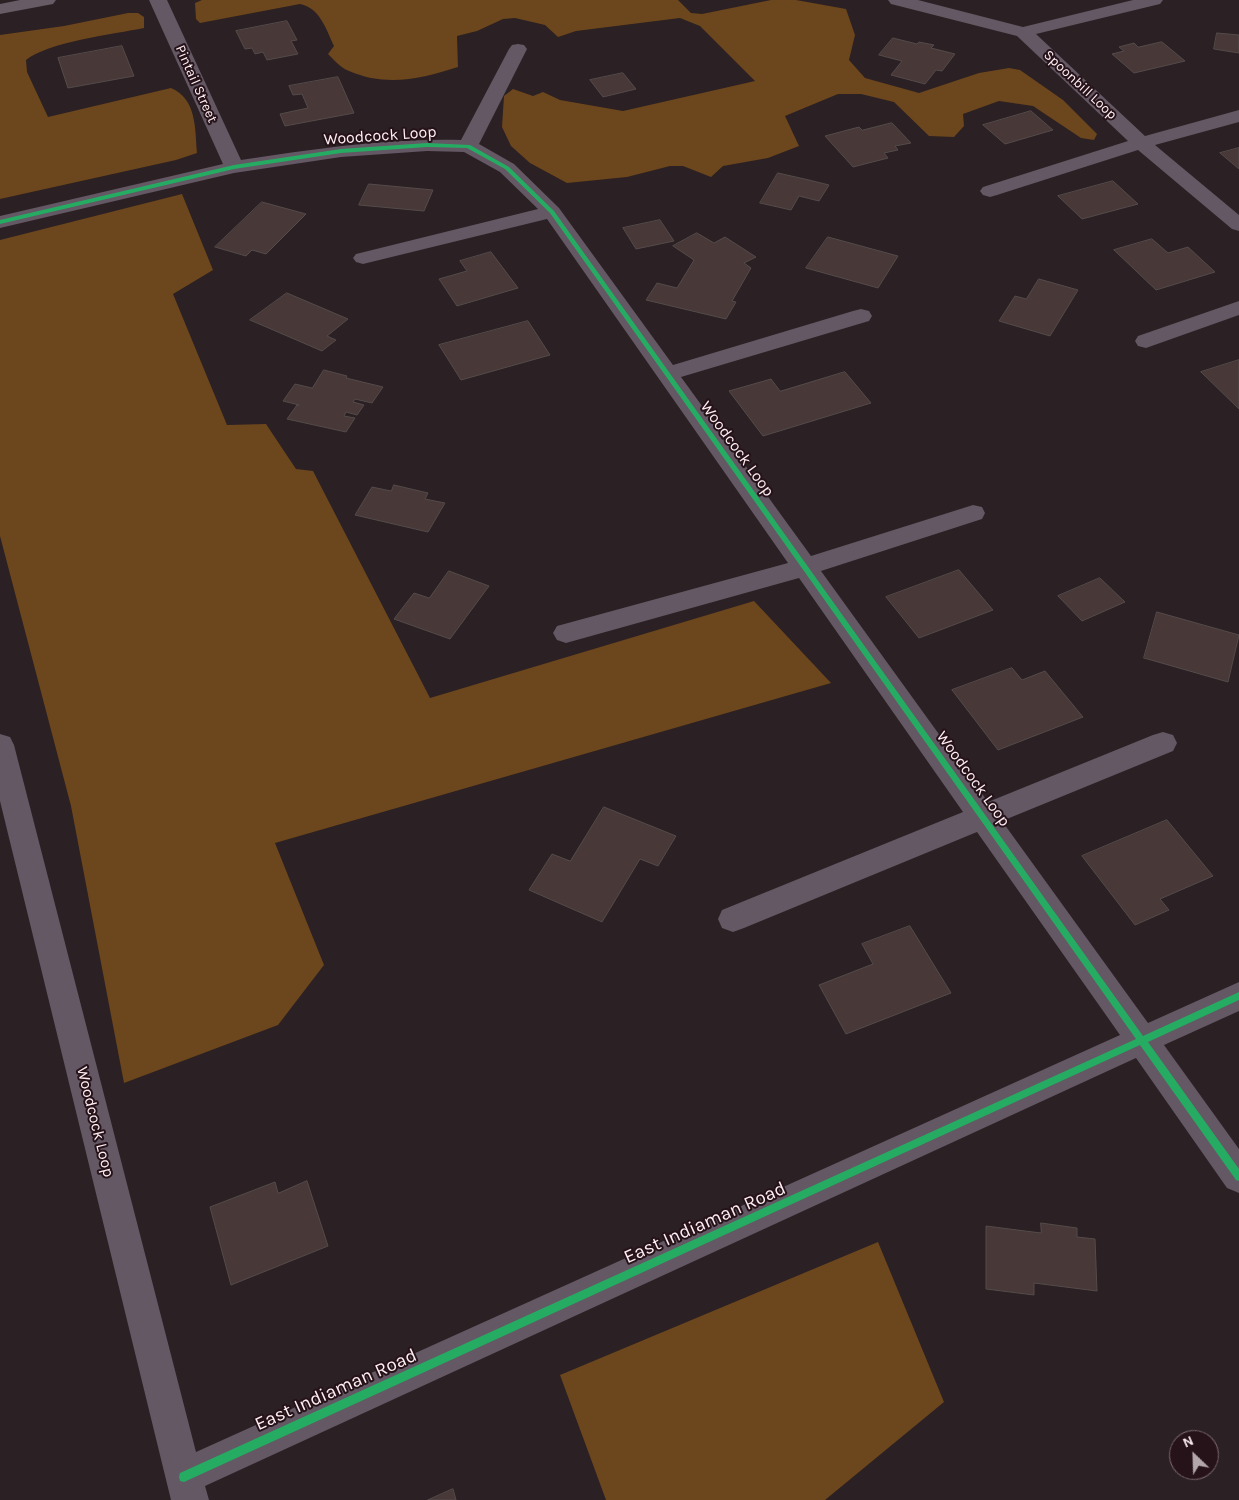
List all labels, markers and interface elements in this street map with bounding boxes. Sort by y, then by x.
street label: Pintail Street [171,43,221,125]
street label: Spoonbill Loop [1040,47,1120,123]
street label: Woodcock Loop [323,122,437,150]
street label: Woodcock Loop [696,398,778,500]
street label: Woodcock Loop [932,728,1014,830]
street label: Woodcock Loop [72,1065,118,1179]
street label: East Indiaman Road [620,1177,790,1269]
street label: East Indiaman Road [251,1344,421,1436]
north arrow [1169,1430,1219,1480]
text: N [1180,1432,1196,1452]

